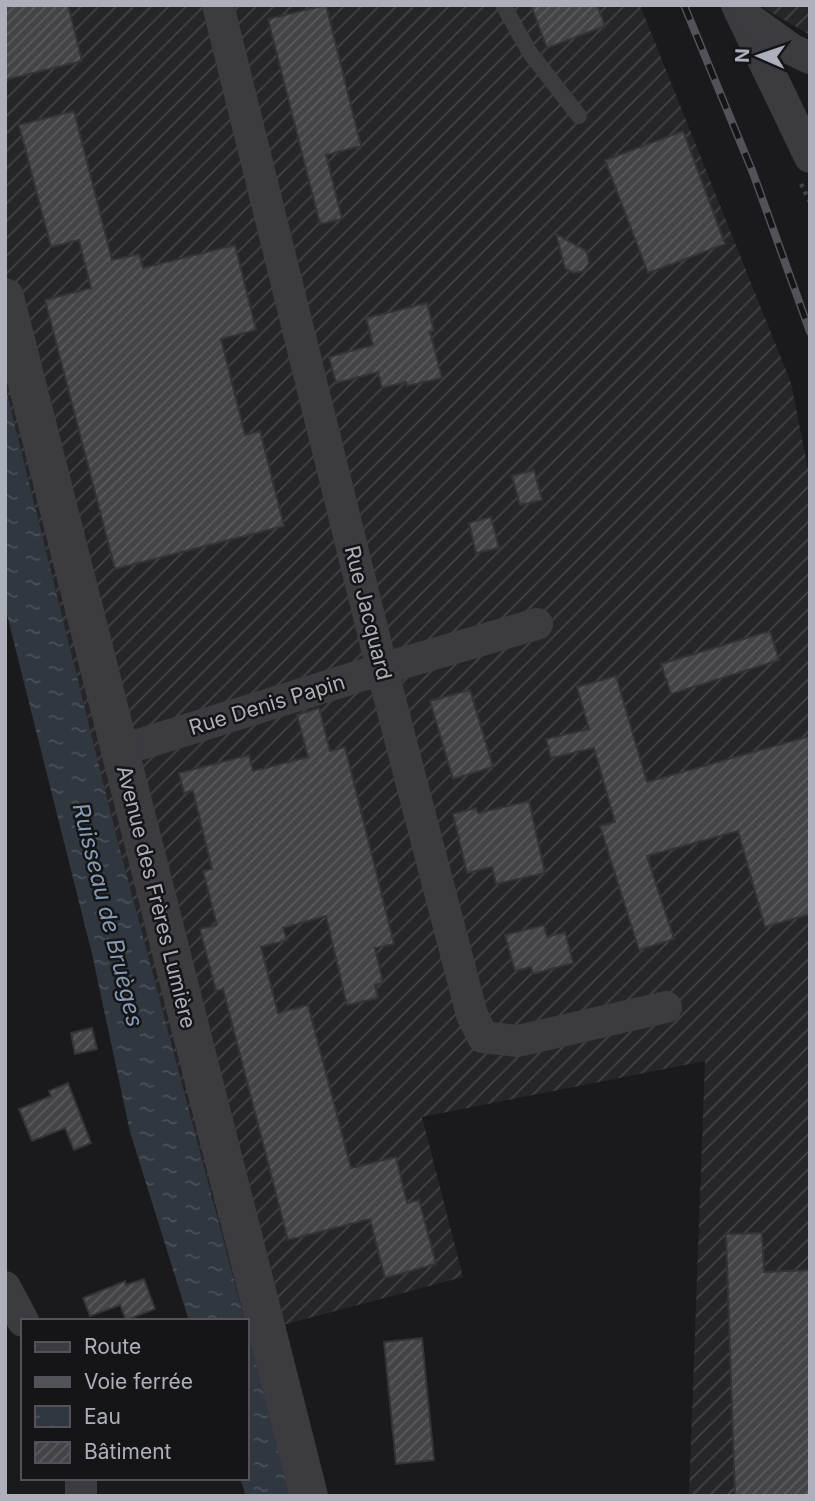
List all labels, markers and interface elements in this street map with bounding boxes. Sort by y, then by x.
north arrow [724,21,794,91]
text: N [731,48,754,63]
street label: Rue Jacquard [340,543,397,683]
street label: Rue Denis Papin [186,669,348,740]
street label: Avenue des Frères Lumière [112,763,201,1031]
water label: Ruisseau de Bruèges [67,800,149,1030]
legend [21,1319,248,1480]
text: Route [84,1334,141,1359]
text: Voie ferrée [84,1369,193,1394]
text: Eau [84,1404,121,1429]
text: Bâtiment [84,1439,172,1464]

